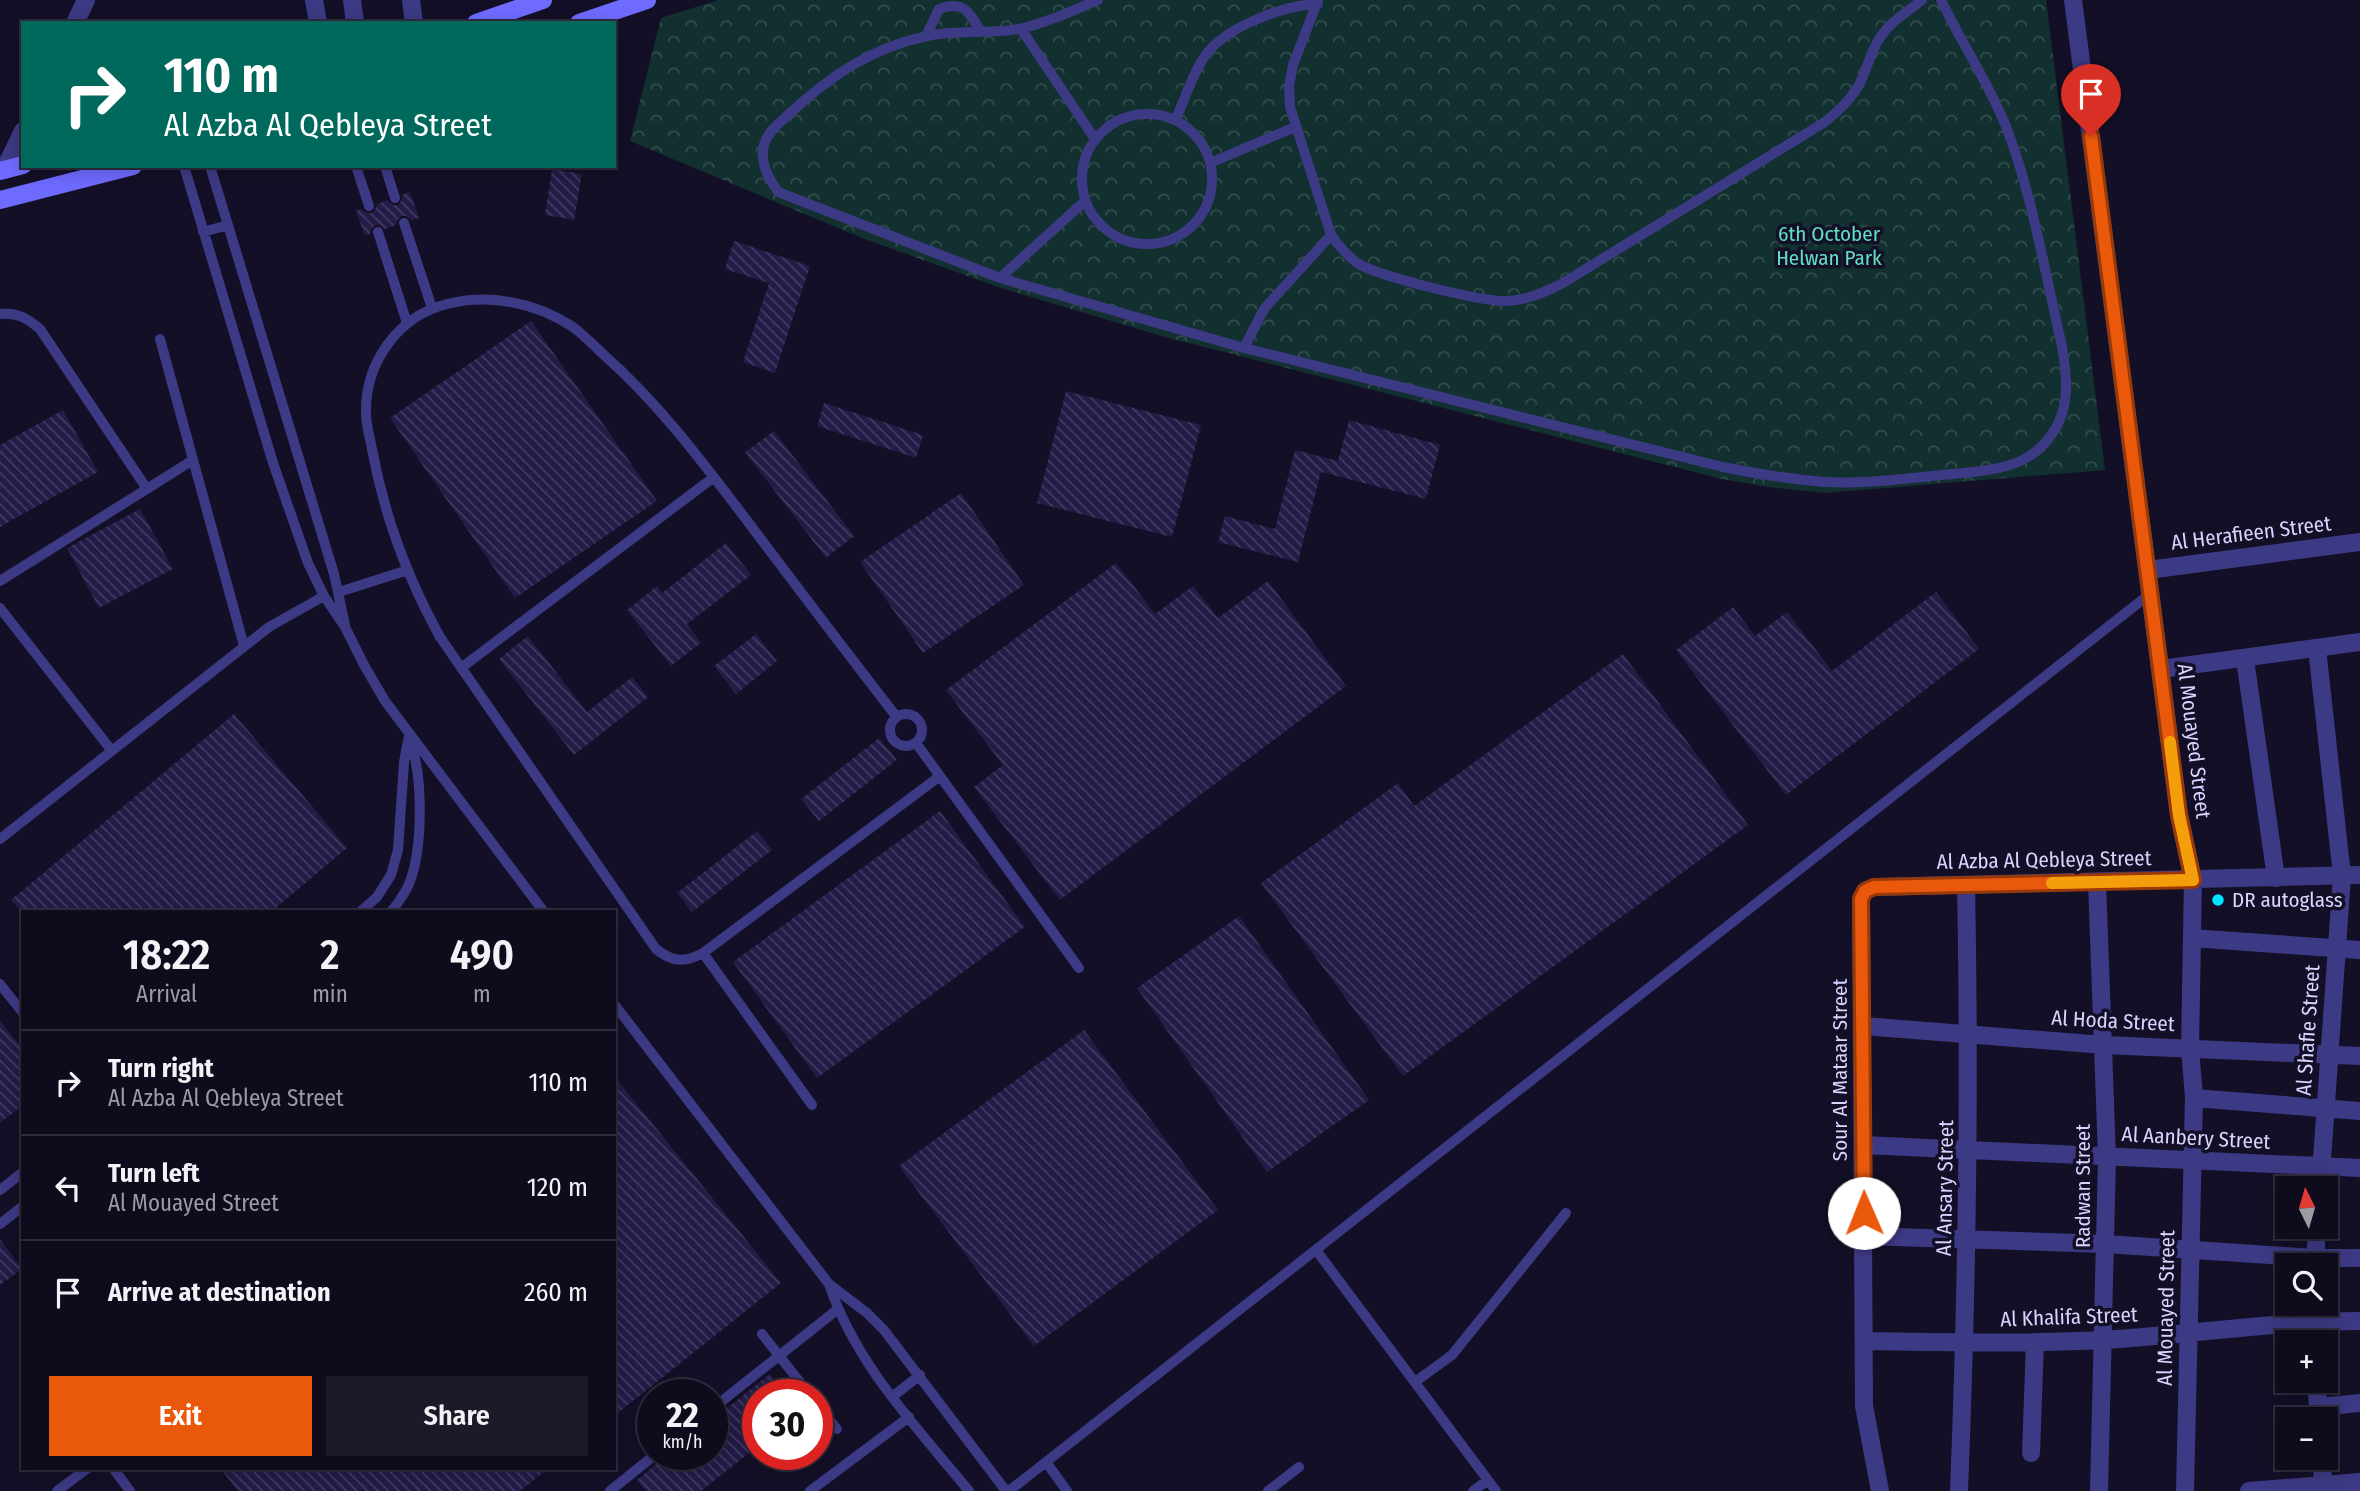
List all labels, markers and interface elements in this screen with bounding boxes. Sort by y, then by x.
text: 110 m [164,46,279,105]
icon: right [49,49,140,140]
pin [2061,64,2121,136]
icon: arrive [2072,75,2110,113]
text: Al Azba Al Qebleya Street [164,106,492,144]
park label: 6th October Helwan Park [1776,221,1882,271]
street label: Al Herafieen Street [2170,510,2333,556]
street label: Al Mouayed Street [2172,662,2216,820]
street label: Al Azba Al Qebleya Street [1936,845,2152,875]
place label: DR autoglass [2232,887,2343,913]
marker: DR autoglass [2210,892,2226,908]
text: 18:22 [123,930,210,980]
text: 2 [320,930,340,980]
text: 490 [450,930,514,980]
street label: Al Shafie Street [2290,964,2326,1096]
street label: Sour Al Mataar Street [1827,979,1853,1161]
text: Arrival [136,980,197,1008]
text: min [312,980,348,1008]
text: m [473,980,491,1008]
street label: Al Hoda Street [2051,1005,2175,1037]
text: Turn right [108,1053,214,1084]
icon: right [49,1064,87,1102]
text: 110 m [528,1067,588,1098]
text: Al Azba Al Qebleya Street [108,1084,343,1112]
street label: Al Ansary Street [1931,1120,1959,1256]
street label: Al Aanbery Street [2121,1121,2271,1155]
street label: Radwan Street [2070,1124,2096,1248]
text: Turn left [108,1158,200,1189]
icon: left [49,1169,87,1207]
text: 120 m [527,1172,588,1203]
position arrow [1827,1176,1901,1250]
north arrow [2275,1176,2338,1239]
map controls [2275,1176,2338,1470]
text: Al Mouayed Street [108,1189,279,1217]
street label: Al Mouayed Street [2152,1230,2180,1386]
button: search [2275,1253,2338,1316]
icon: arrive [49,1274,87,1312]
text: Arrive at destination [108,1277,331,1308]
text: 260 m [524,1277,588,1308]
street label: Al Khalifa Street [2000,1302,2138,1332]
button: + [2275,1330,2338,1393]
button: Exit [49,1376,312,1456]
button: Share [326,1376,588,1456]
speed limit sign: 30 [742,1379,833,1470]
text: 22 [666,1394,699,1436]
button: − [2275,1407,2338,1470]
text: km/h [662,1431,703,1453]

